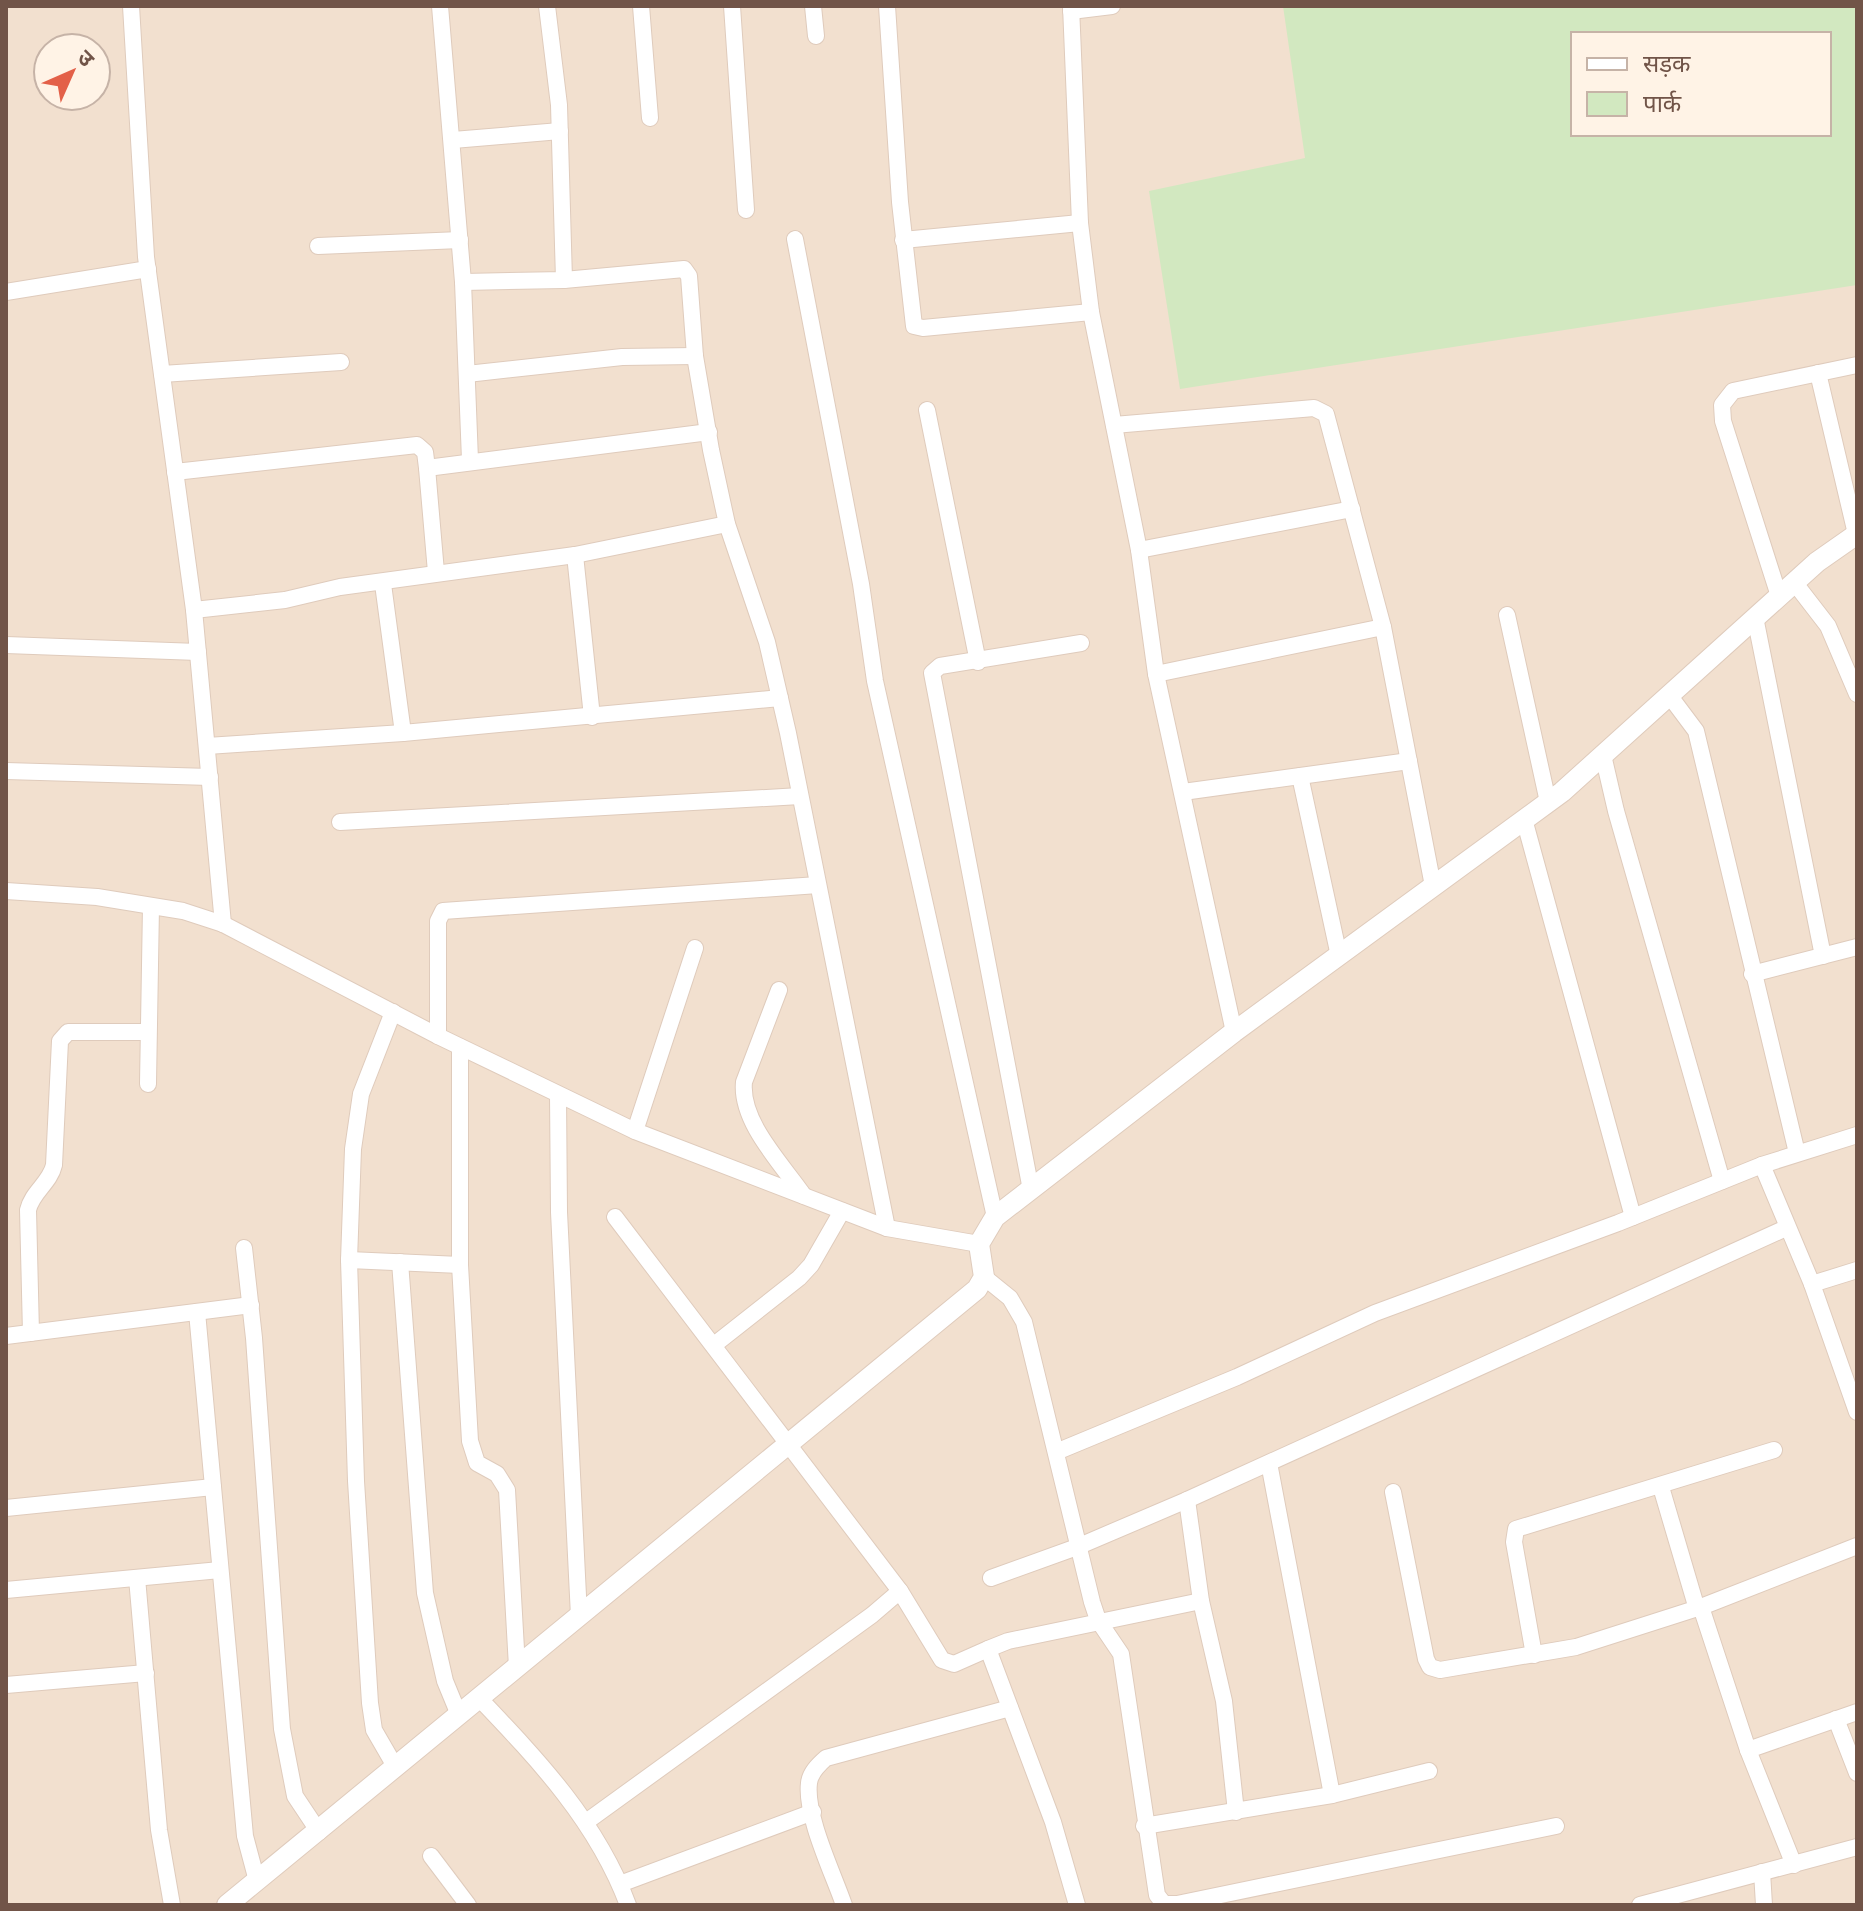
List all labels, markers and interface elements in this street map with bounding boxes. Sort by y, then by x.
north arrow [32,32,112,112]
legend [1571,32,1831,136]
text: उ [72,43,101,72]
text: सड़क [1643,48,1691,77]
text: पार्क [1643,88,1682,117]

